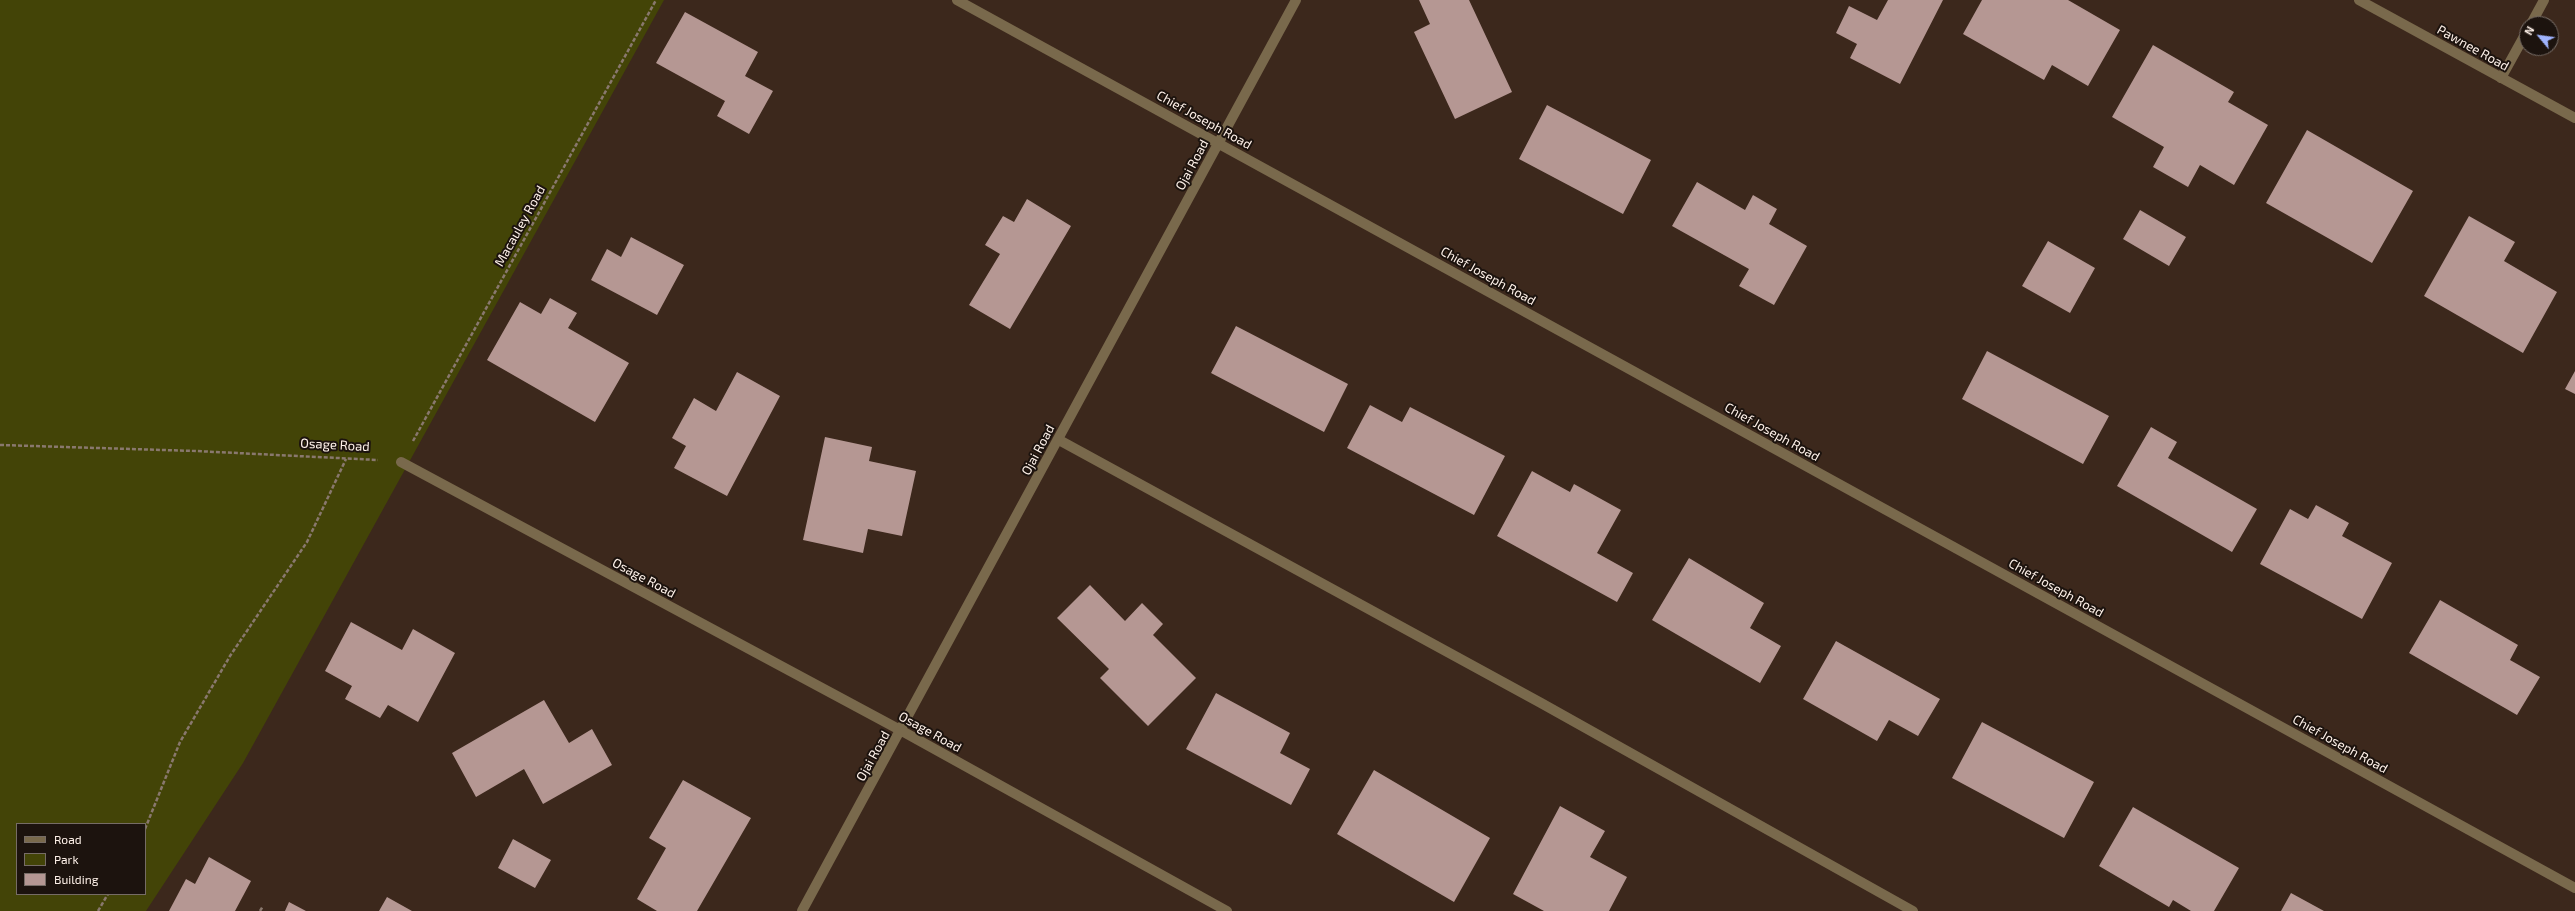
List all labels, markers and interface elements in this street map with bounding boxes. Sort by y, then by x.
north arrow [2519,16,2559,56]
street label: Pawnee Road [2434,22,2512,74]
text: N [2521,24,2537,37]
street label: Chief Joseph Road [1154,87,1254,153]
street label: Ojai Road [1172,137,1212,193]
street label: Macauley Road [491,183,549,269]
street label: Chief Joseph Road [1438,243,1538,309]
street label: Chief Joseph Road [1722,399,1822,465]
street label: Ojai Road [1018,422,1058,478]
street label: Osage Road [300,435,370,455]
street label: Osage Road [610,555,678,601]
street label: Chief Joseph Road [2006,555,2106,621]
street label: Osage Road [896,708,964,756]
street label: Chief Joseph Road [2290,711,2390,777]
street label: Ojai Road [853,728,893,784]
legend [16,823,146,895]
text: Road [54,832,82,846]
text: Park [54,852,79,866]
text: Building [54,872,98,886]

